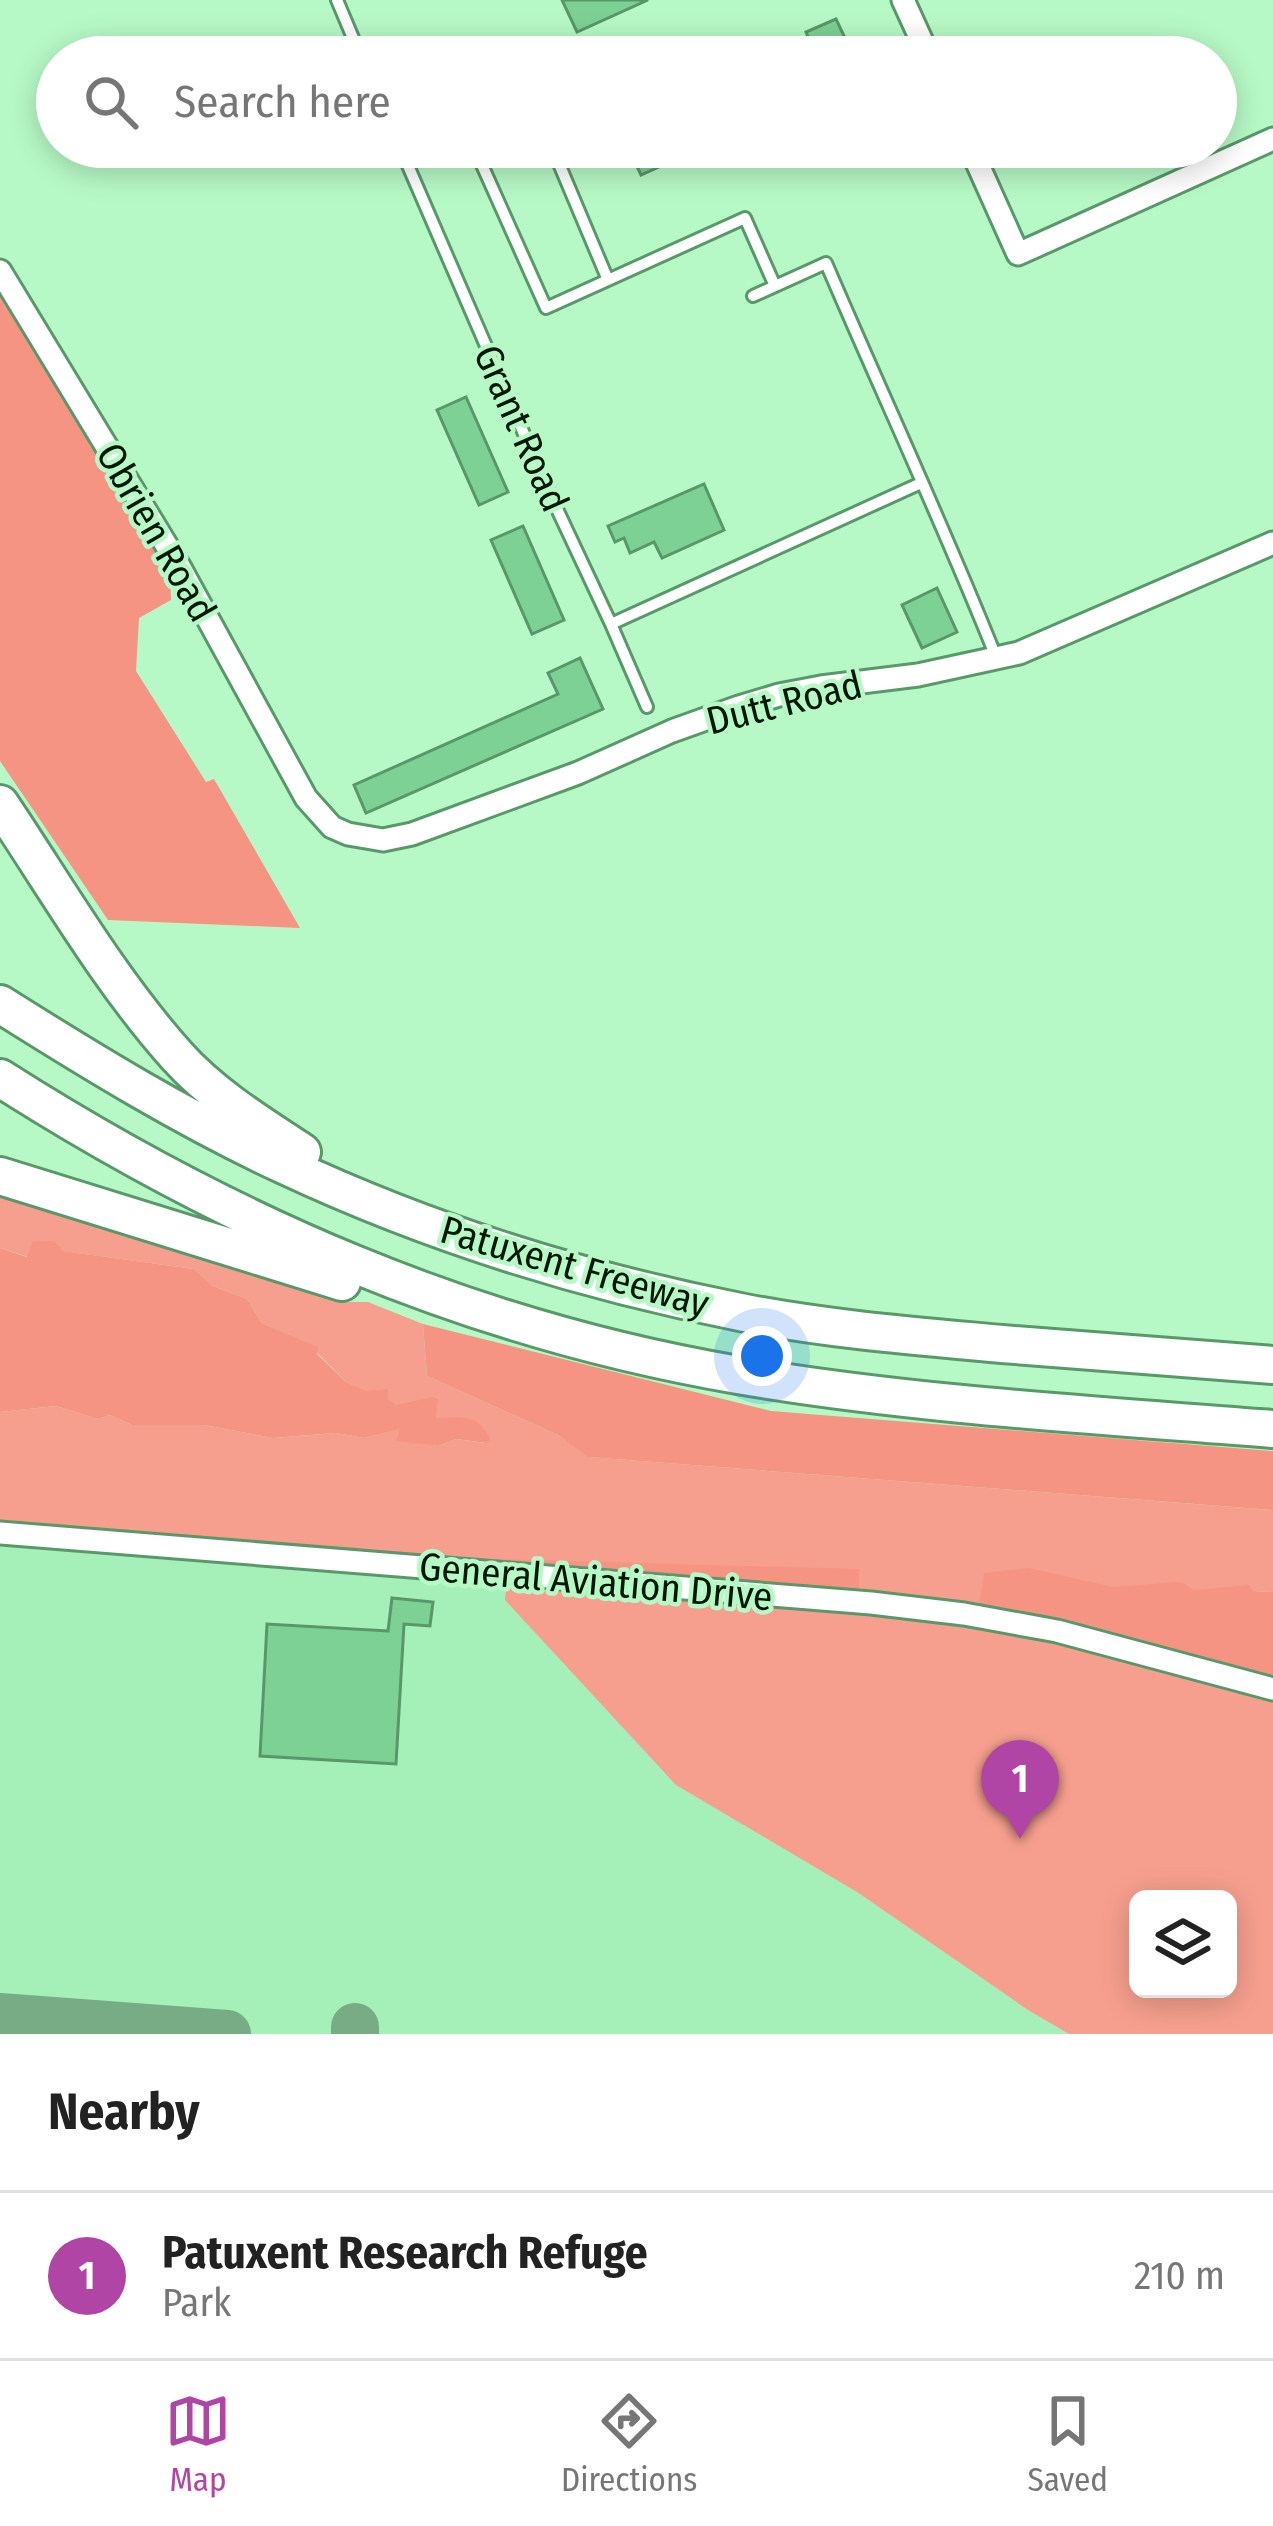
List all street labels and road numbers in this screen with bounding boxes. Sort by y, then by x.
street label: Grant Road [464,338,578,519]
street label: Obrien Road [87,435,226,630]
street label: Dutt Road [702,661,867,744]
street label: Patuxent Freeway [435,1207,715,1327]
street label: General Aviation Drive [417,1544,774,1620]

